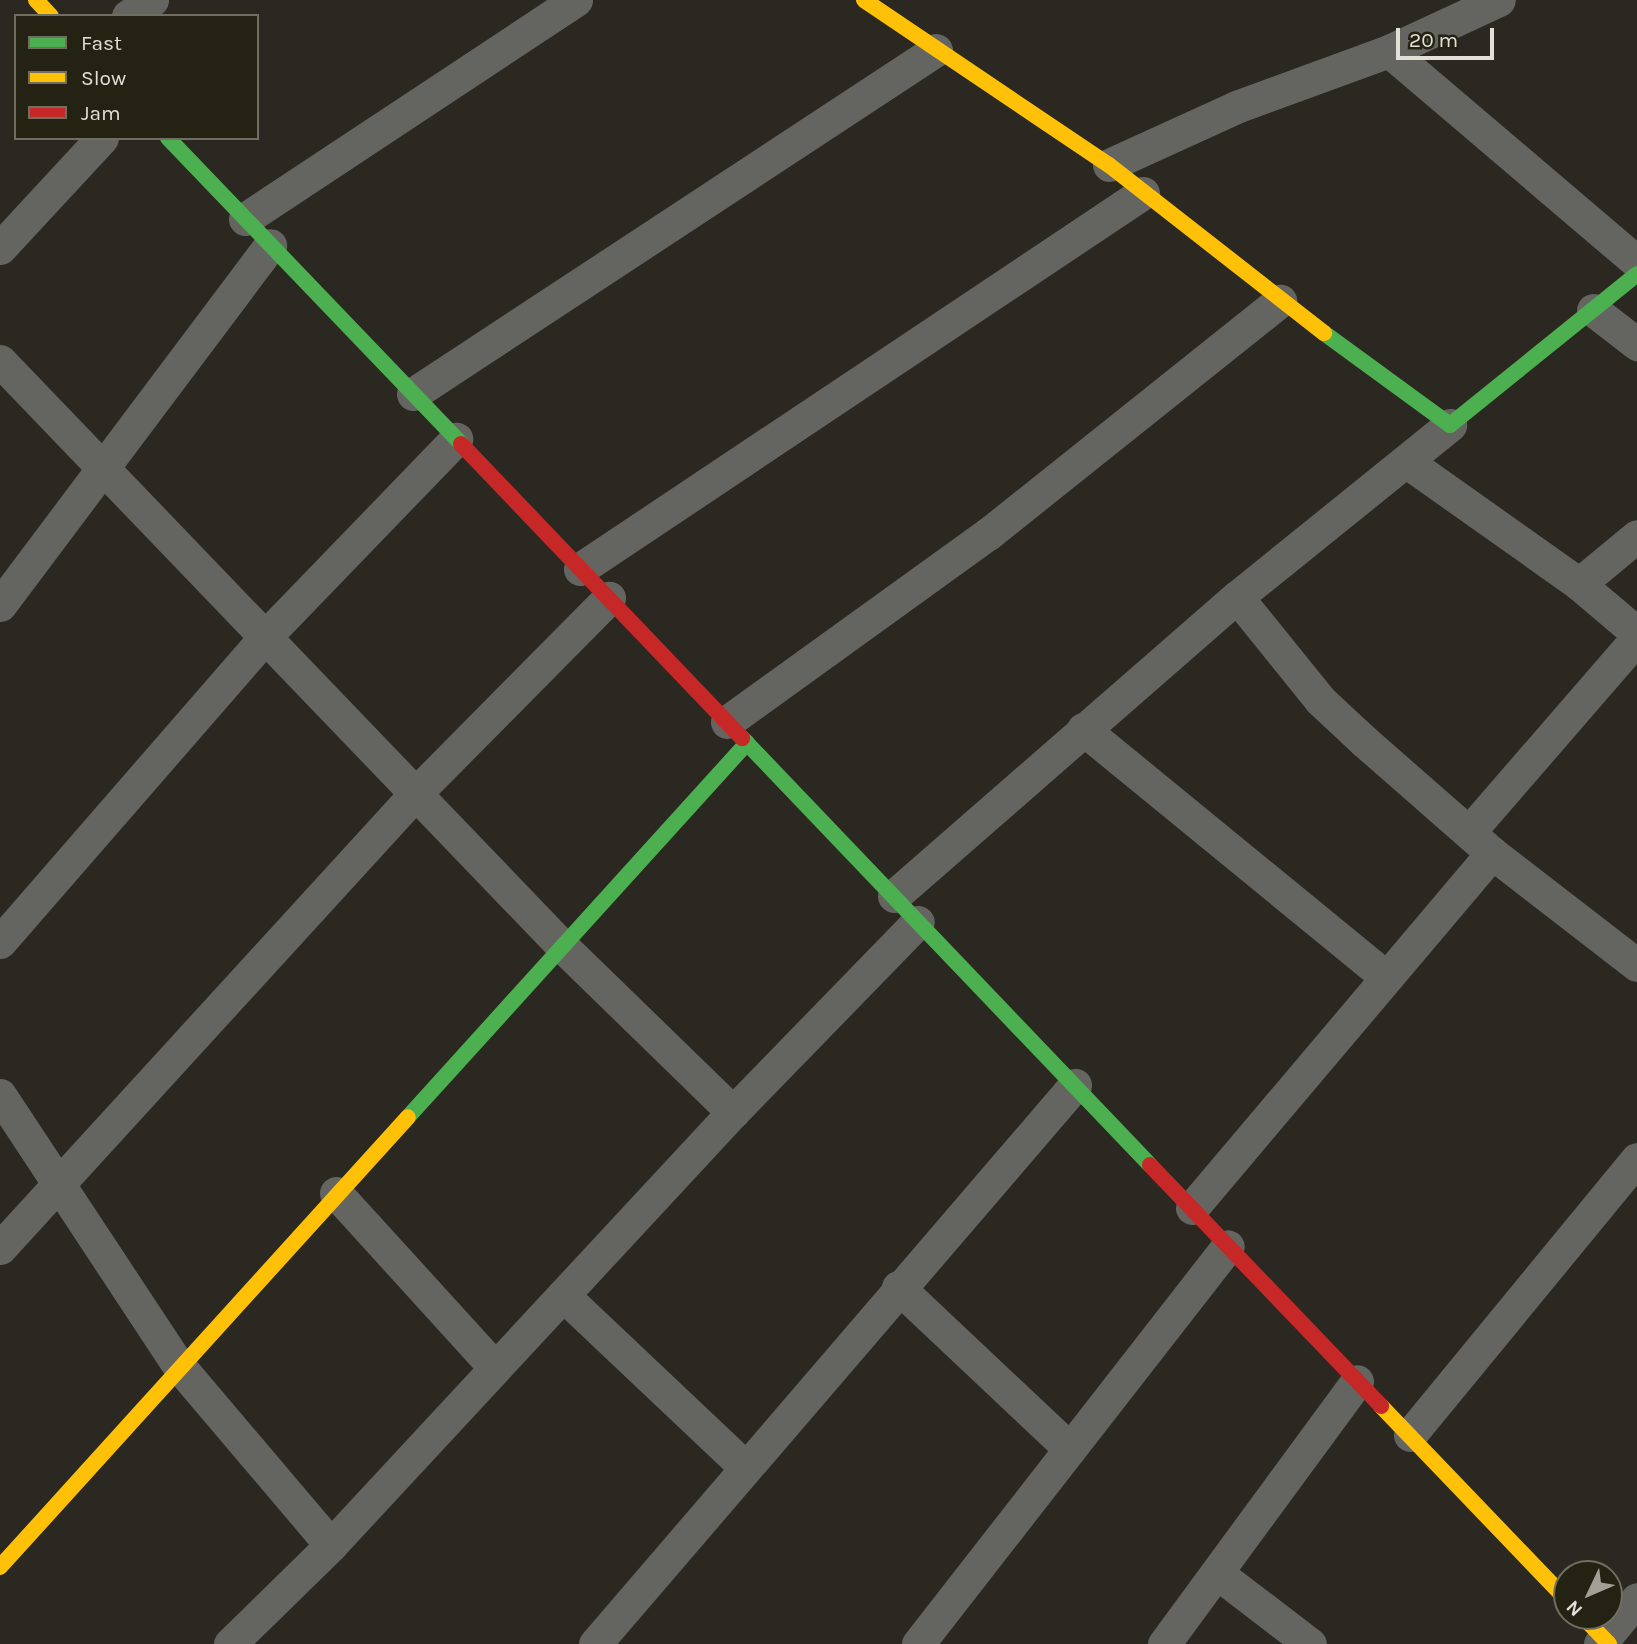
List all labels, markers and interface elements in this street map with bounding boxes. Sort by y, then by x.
legend [14,14,259,140]
scale bar [1399,14,1497,58]
text: 20 m [1409,28,1458,52]
text: Fast [81,31,122,55]
text: Slow [81,66,126,90]
text: Jam [81,101,121,125]
north arrow [1553,1560,1623,1630]
text: N [1562,1596,1587,1621]

